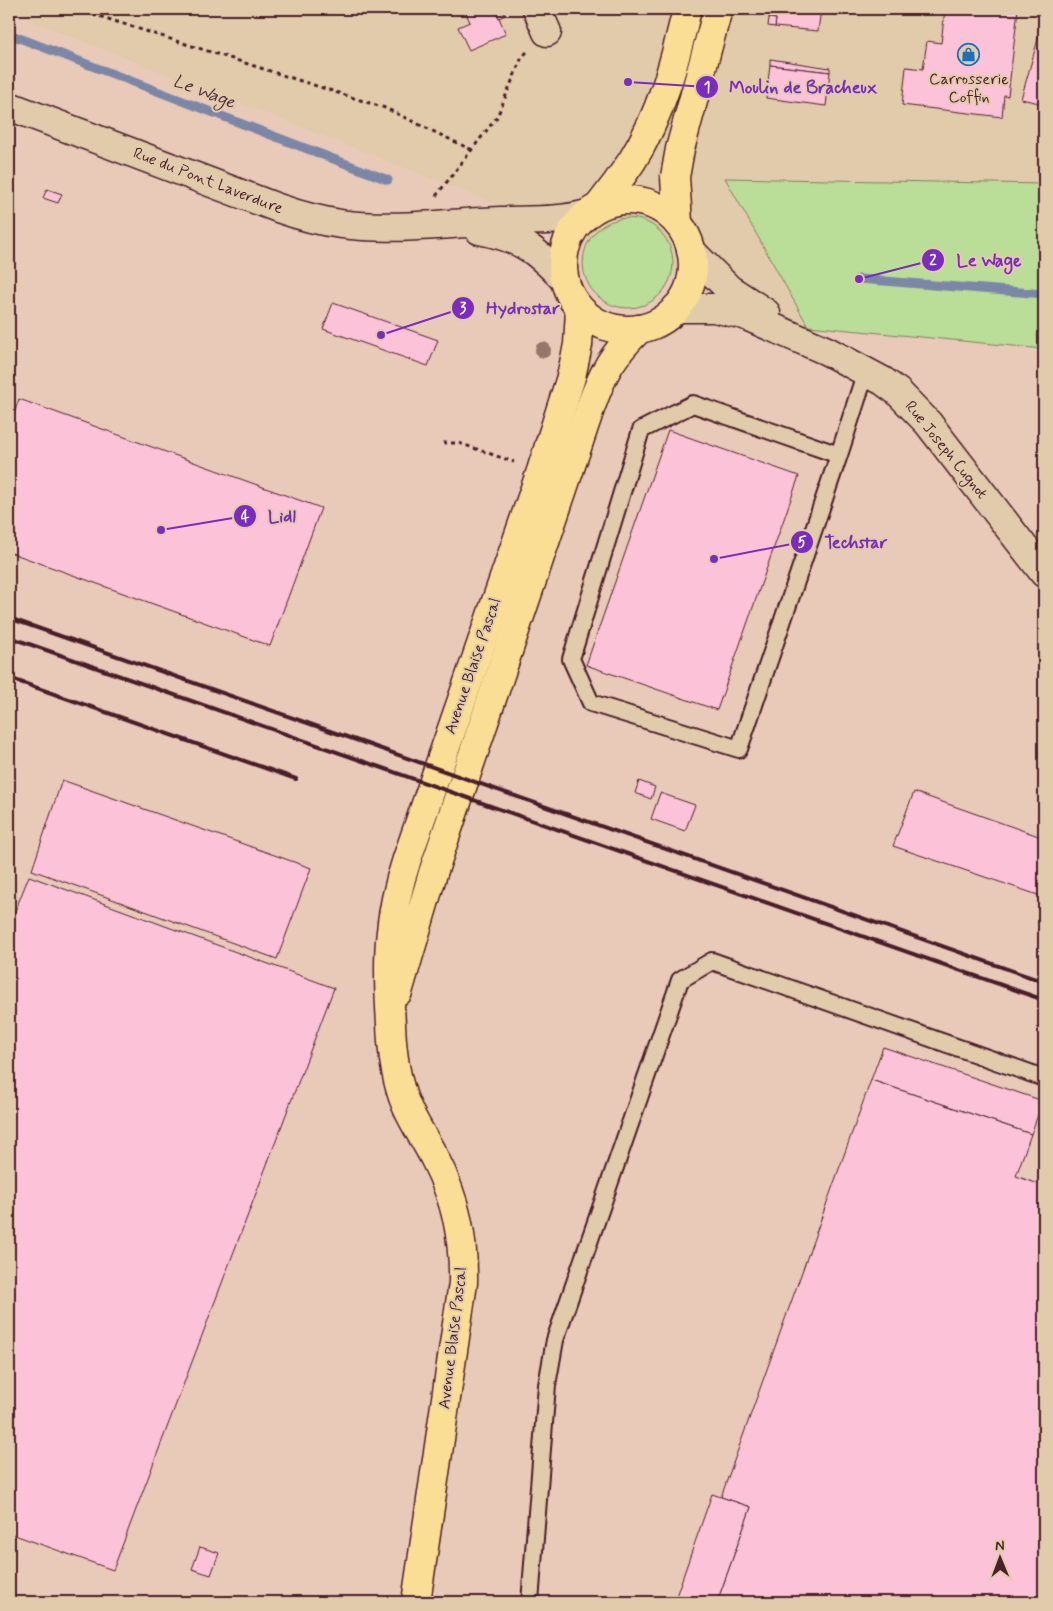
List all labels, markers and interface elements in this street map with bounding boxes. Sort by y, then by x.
shop icon: Carrosserie Coffin [957,43,981,67]
water label: Le Wage [169,69,239,117]
place label: Carrosserie Coffin [929,69,1009,108]
callout: Moulin de Bracheux [694,70,887,103]
text: Moulin de Bracheux [729,76,878,100]
text: 1 [704,78,710,98]
street label: Rue du Pont Laverdure [130,143,286,219]
callout: Le Wage [920,243,1032,276]
text: Le Wage [957,249,1022,275]
text: 2 [929,251,937,271]
callout: Hydrostar [451,291,569,324]
text: Hydrostar [486,297,560,321]
text: 3 [460,299,467,319]
street label: Rue Joseph Cugnot [899,397,992,504]
callout: Lidl [233,499,305,532]
text: Lidl [268,505,296,529]
text: 4 [241,507,250,527]
callout: Techstar [790,525,898,558]
text: Techstar [825,531,888,555]
text: 5 [797,533,807,553]
street label: Avenue Blaise Pascal [440,595,506,737]
street label: Avenue Blaise Pascal [434,1266,472,1410]
north arrow [976,1534,1026,1584]
text: N [995,1537,1005,1555]

